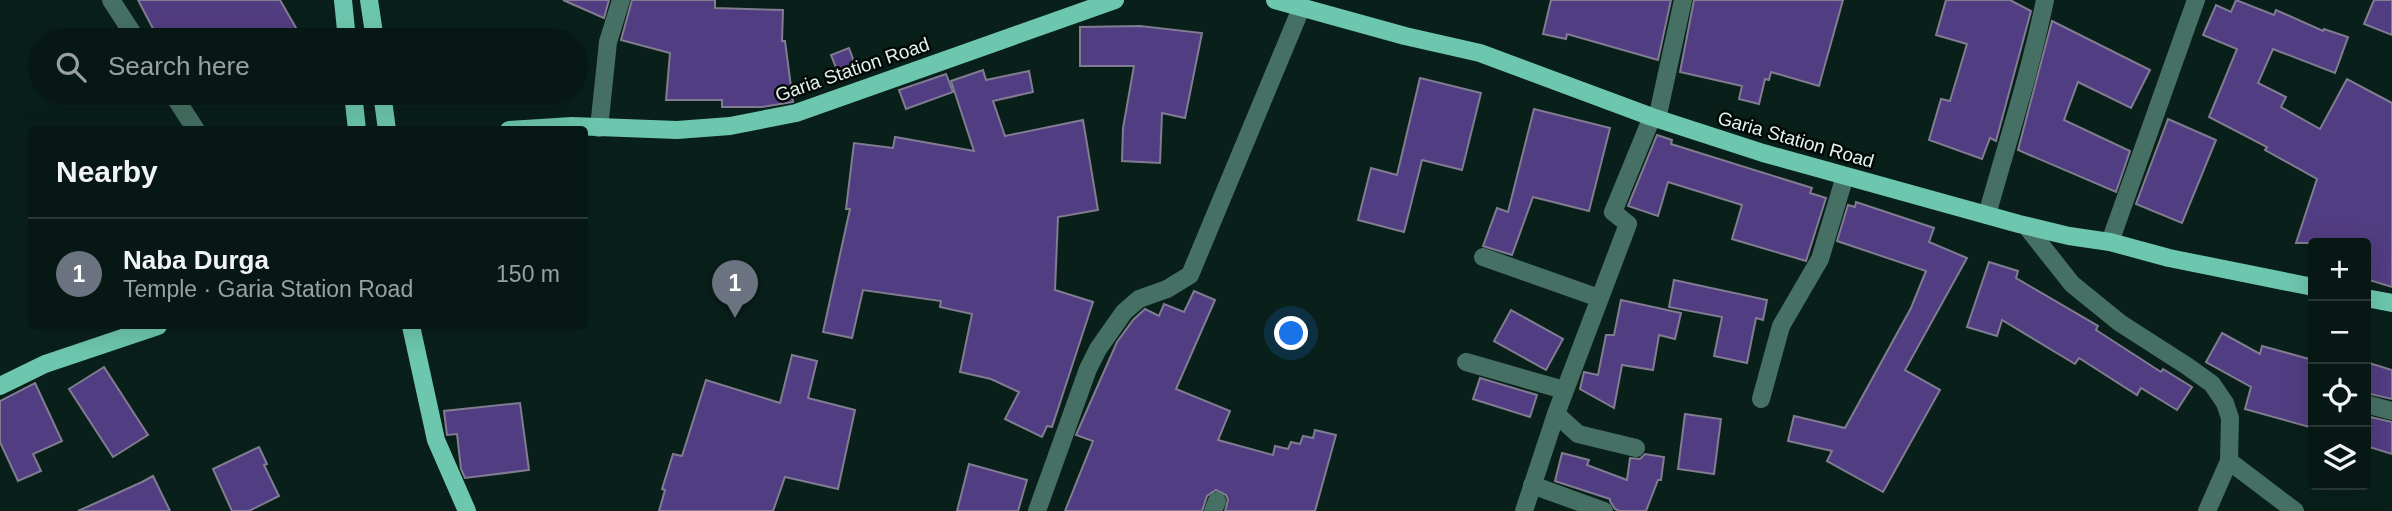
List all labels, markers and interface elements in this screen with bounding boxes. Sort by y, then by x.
search box [28,28,588,105]
street label: Garia Station Road [772,33,932,106]
icon: search [52,48,90,86]
text: Search here [108,51,250,81]
street label: Garia Station Road [1715,107,1876,172]
text: Nearby [56,155,158,188]
map controls [2308,238,2371,490]
button: + [2308,238,2371,301]
text: Naba Durga [123,245,269,275]
pin: 1 [712,260,758,318]
text: 1 [73,261,85,287]
text: 150 m [496,261,560,287]
text: Temple · Garia Station Road [123,276,413,302]
button: − [2308,301,2371,364]
your location [1274,316,1308,350]
button: locate [2308,364,2371,427]
button: layers [2308,427,2371,490]

